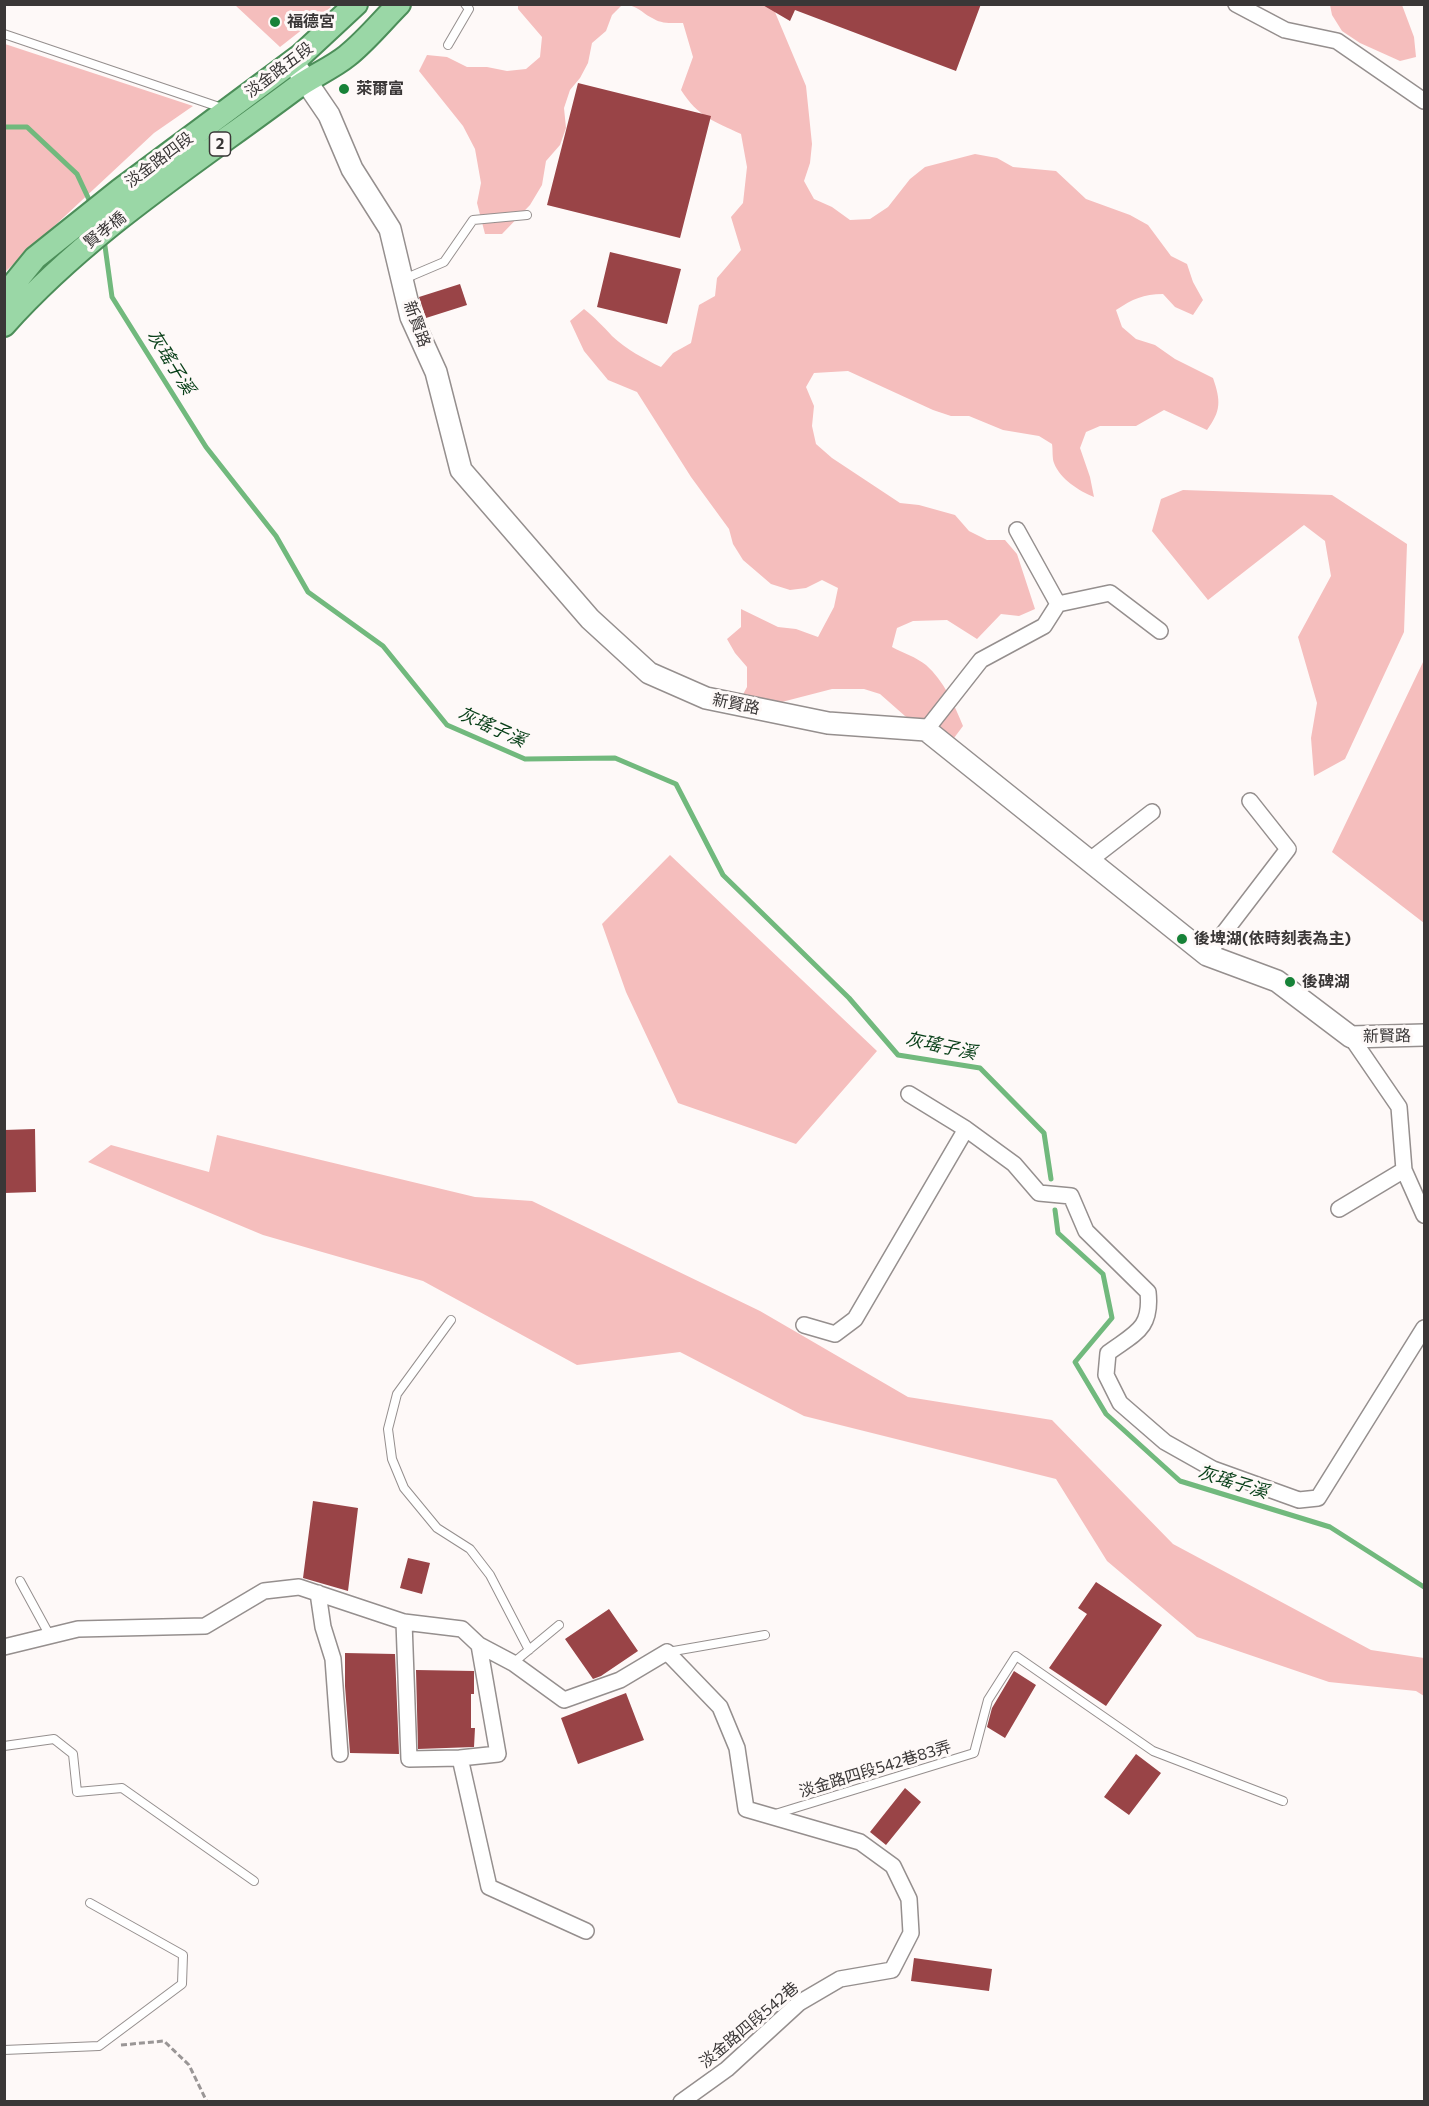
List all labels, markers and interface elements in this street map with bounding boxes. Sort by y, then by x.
place label: 福德宮 [287,12,335,32]
marker: 福德宮 [268,15,282,29]
street label: 淡金路五段 [241,38,317,102]
place label: 萊爾富 [356,79,404,99]
marker: 萊爾富 [337,82,351,96]
street label: 淡金路四段 [121,128,197,192]
road number: 2 [210,132,230,156]
street label: 賢孝橋 [80,208,130,252]
street label: 新賢路 [400,298,434,350]
water label: 灰瑤子溪 [143,326,199,398]
street label: 新賢路 [711,690,761,718]
water label: 灰瑤子溪 [455,702,529,752]
place label: 後埤湖(依時刻表為主) [1194,929,1351,949]
marker: 後埤湖(依時刻表為主) [1175,932,1189,946]
place label: 後碑湖 [1302,972,1350,992]
marker: 後碑湖 [1283,975,1297,989]
street label: 新賢路 [1363,1026,1411,1046]
water label: 灰瑤子溪 [904,1028,978,1064]
water label: 灰瑤子溪 [1195,1461,1271,1503]
street label: 淡金路四段542巷83弄 [797,1737,953,1801]
street label: 淡金路四段542巷 [696,1978,802,2072]

